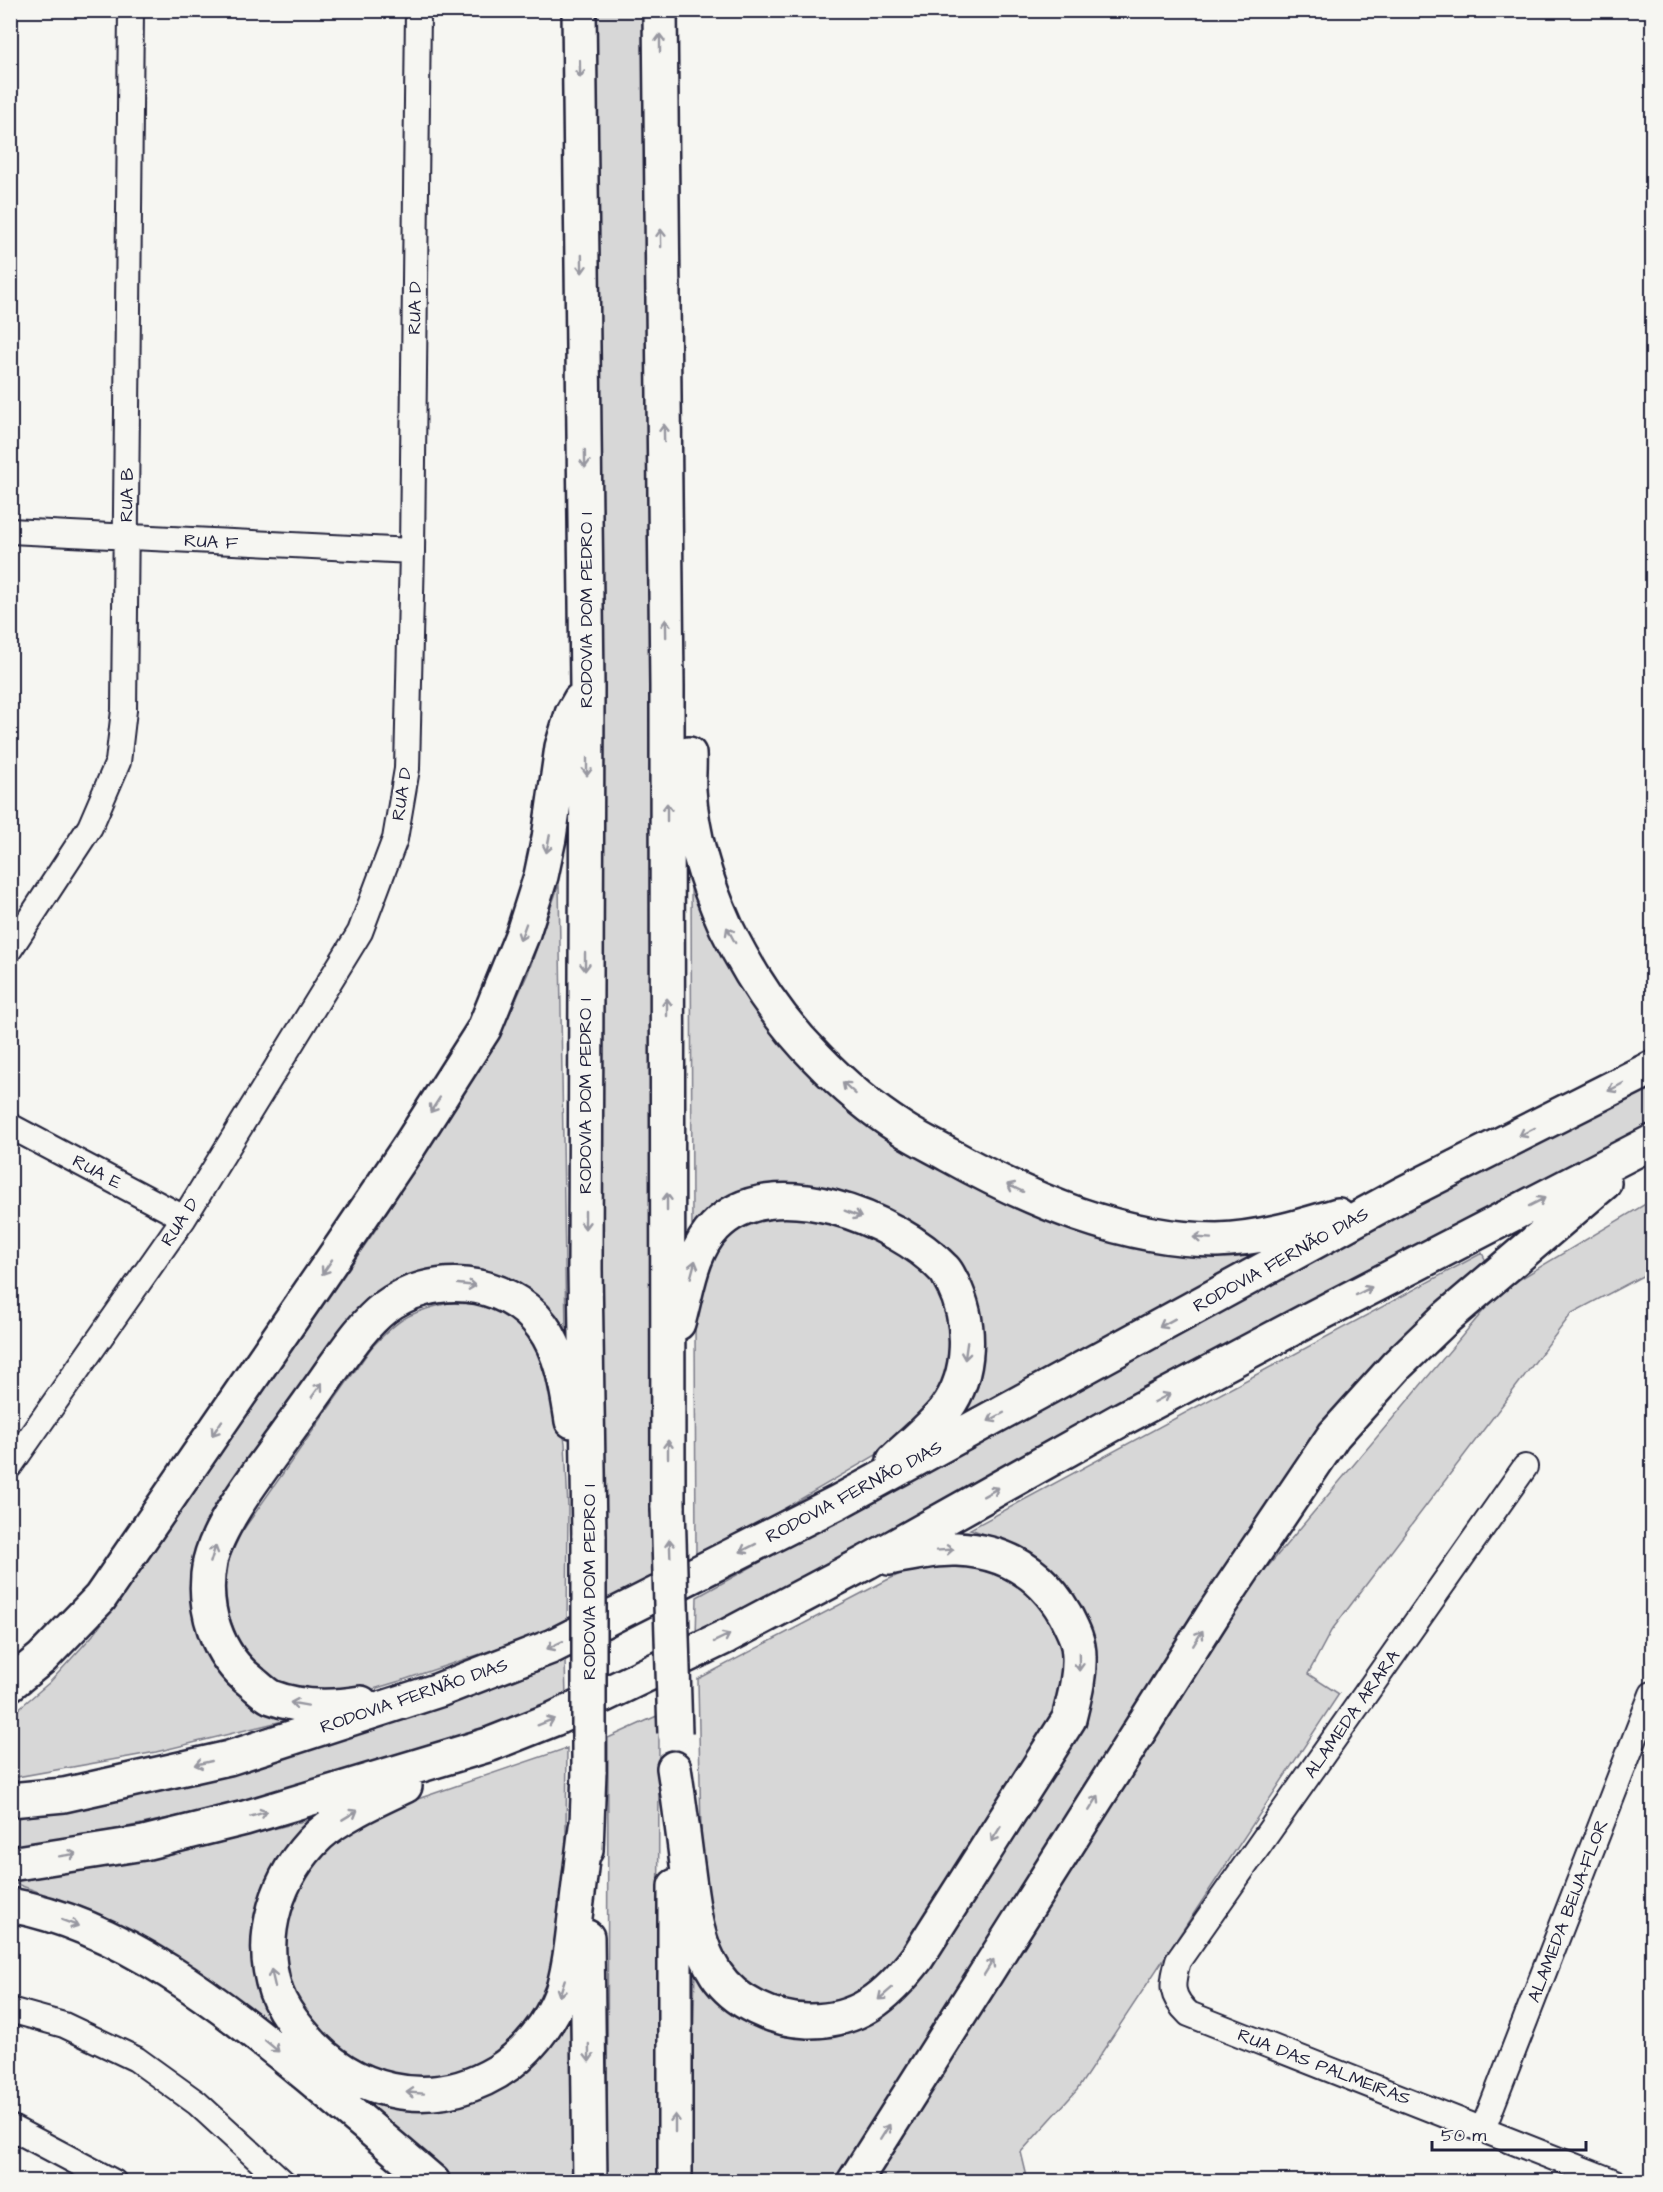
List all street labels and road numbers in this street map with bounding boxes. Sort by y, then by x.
street label: RUA D [402,281,428,335]
street label: RUA B [114,467,140,522]
street label: RODOVIA DOM PEDRO I [574,512,599,708]
street label: RUA F [183,528,239,556]
street label: RUA D [385,765,419,822]
street label: RODOVIA DOM PEDRO I [573,998,598,1194]
street label: RUA E [68,1149,126,1195]
street label: RUA D [155,1193,205,1251]
street label: RODOVIA FERNÃO DIAS [1189,1201,1373,1319]
street label: RODOVIA FERNÃO DIAS [761,1435,947,1549]
street label: RODOVIA DOM PEDRO I [577,1484,602,1680]
street label: ALAMEDA ARARA [1298,1644,1406,1783]
street label: RODOVIA FERNÃO DIAS [317,1652,511,1740]
street label: ALAMEDA BEIJA-FLOR [1522,1816,1614,2006]
street label: RUA DAS PALMEIRAS [1234,2022,1414,2112]

